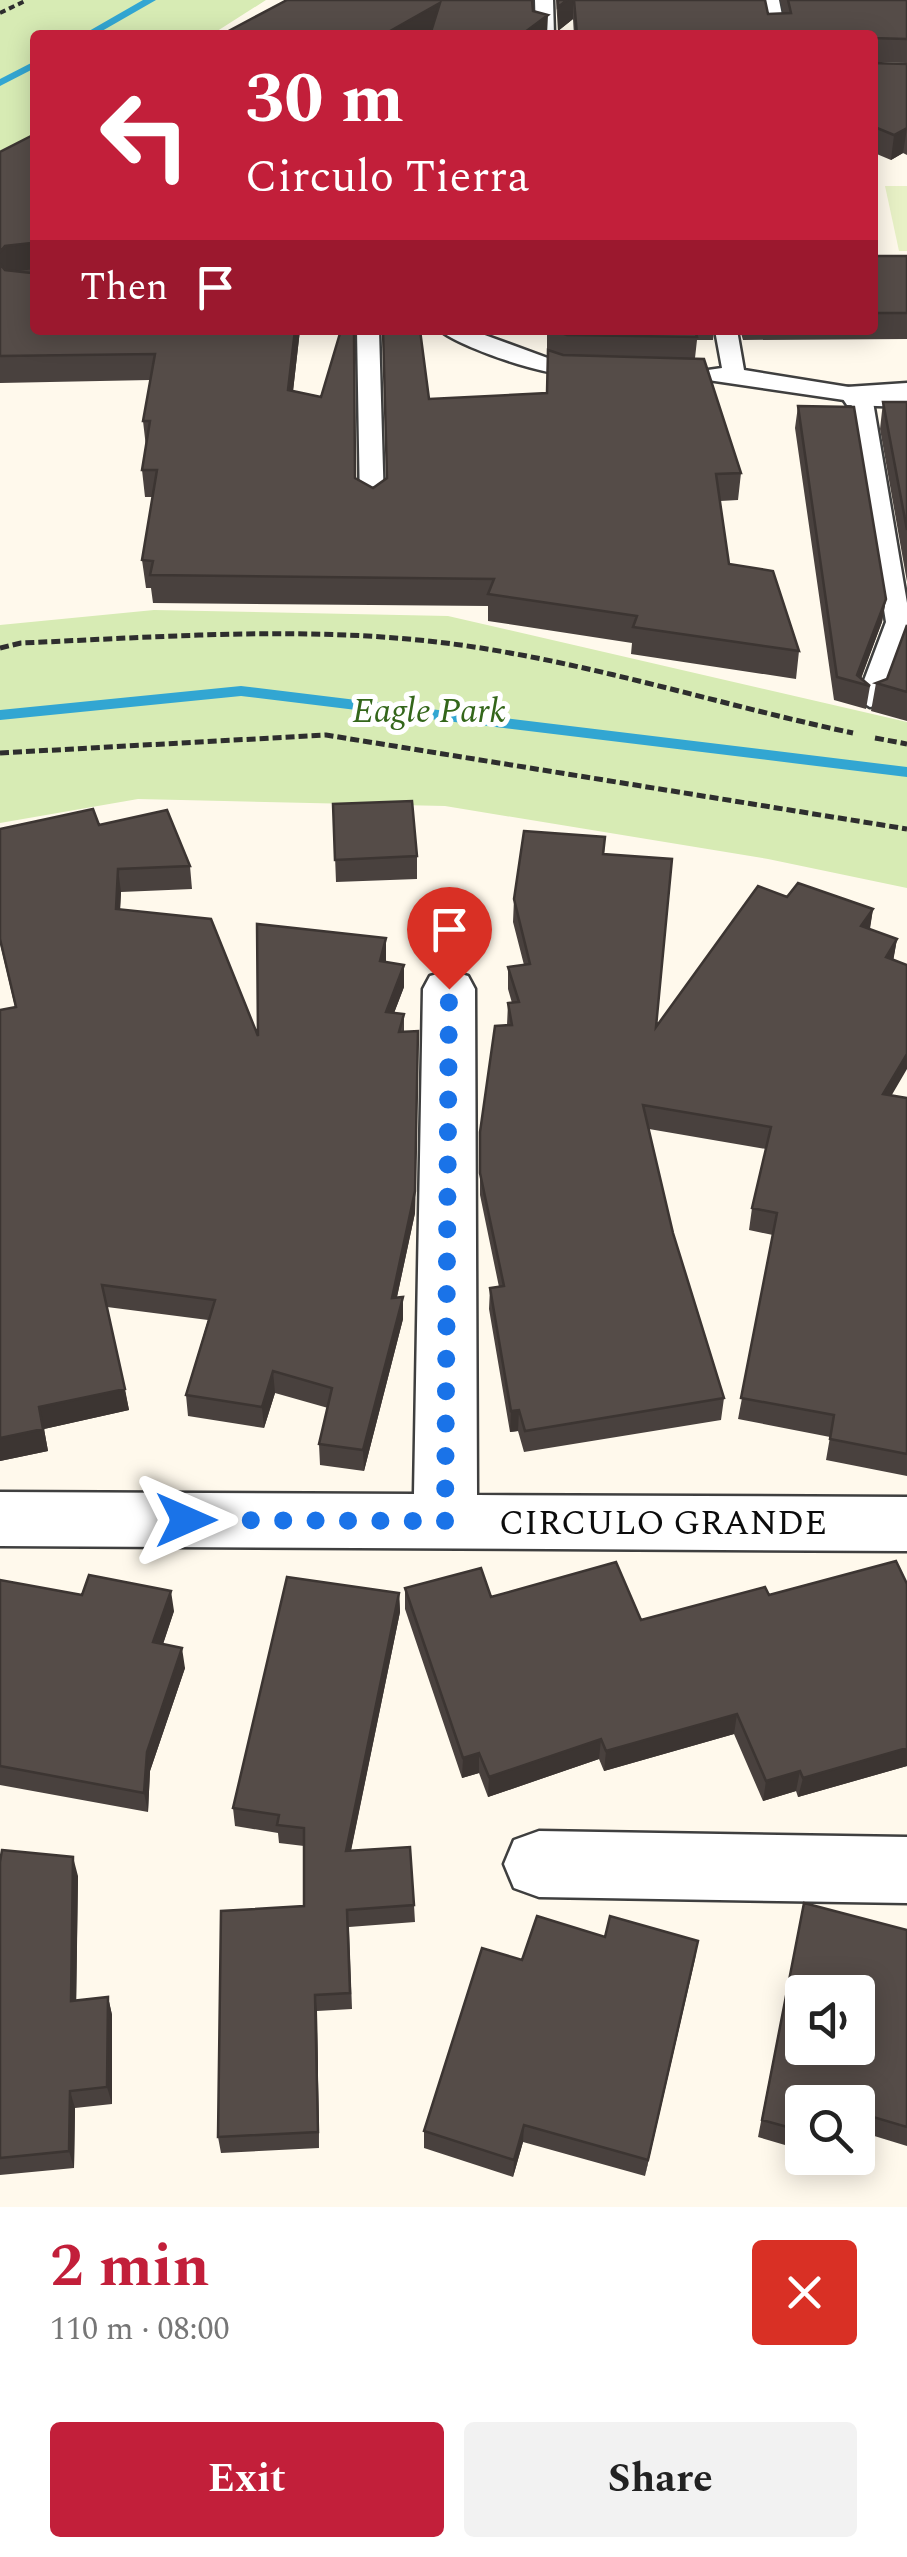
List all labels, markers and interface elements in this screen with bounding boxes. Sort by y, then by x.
text: 30 m [245,47,404,153]
icon: left [80,70,210,200]
text: Circulo Tierra [245,143,530,212]
text: Then [80,259,168,317]
icon: arrive [188,260,243,315]
park label: Eagle Park [352,685,506,738]
pin [407,887,492,990]
icon: arrive [422,902,477,957]
position arrow [134,1468,238,1572]
street label: CIRCULO GRANDE [499,1497,827,1550]
map controls [785,1975,875,2175]
button: sound [785,1975,875,2065]
button: search [785,2085,875,2175]
text: 2 min [50,2221,210,2313]
button: close [752,2240,857,2345]
text: 110 m · 08:00 [50,2305,230,2354]
button: Exit [50,2422,444,2537]
button: Share [464,2422,857,2537]

